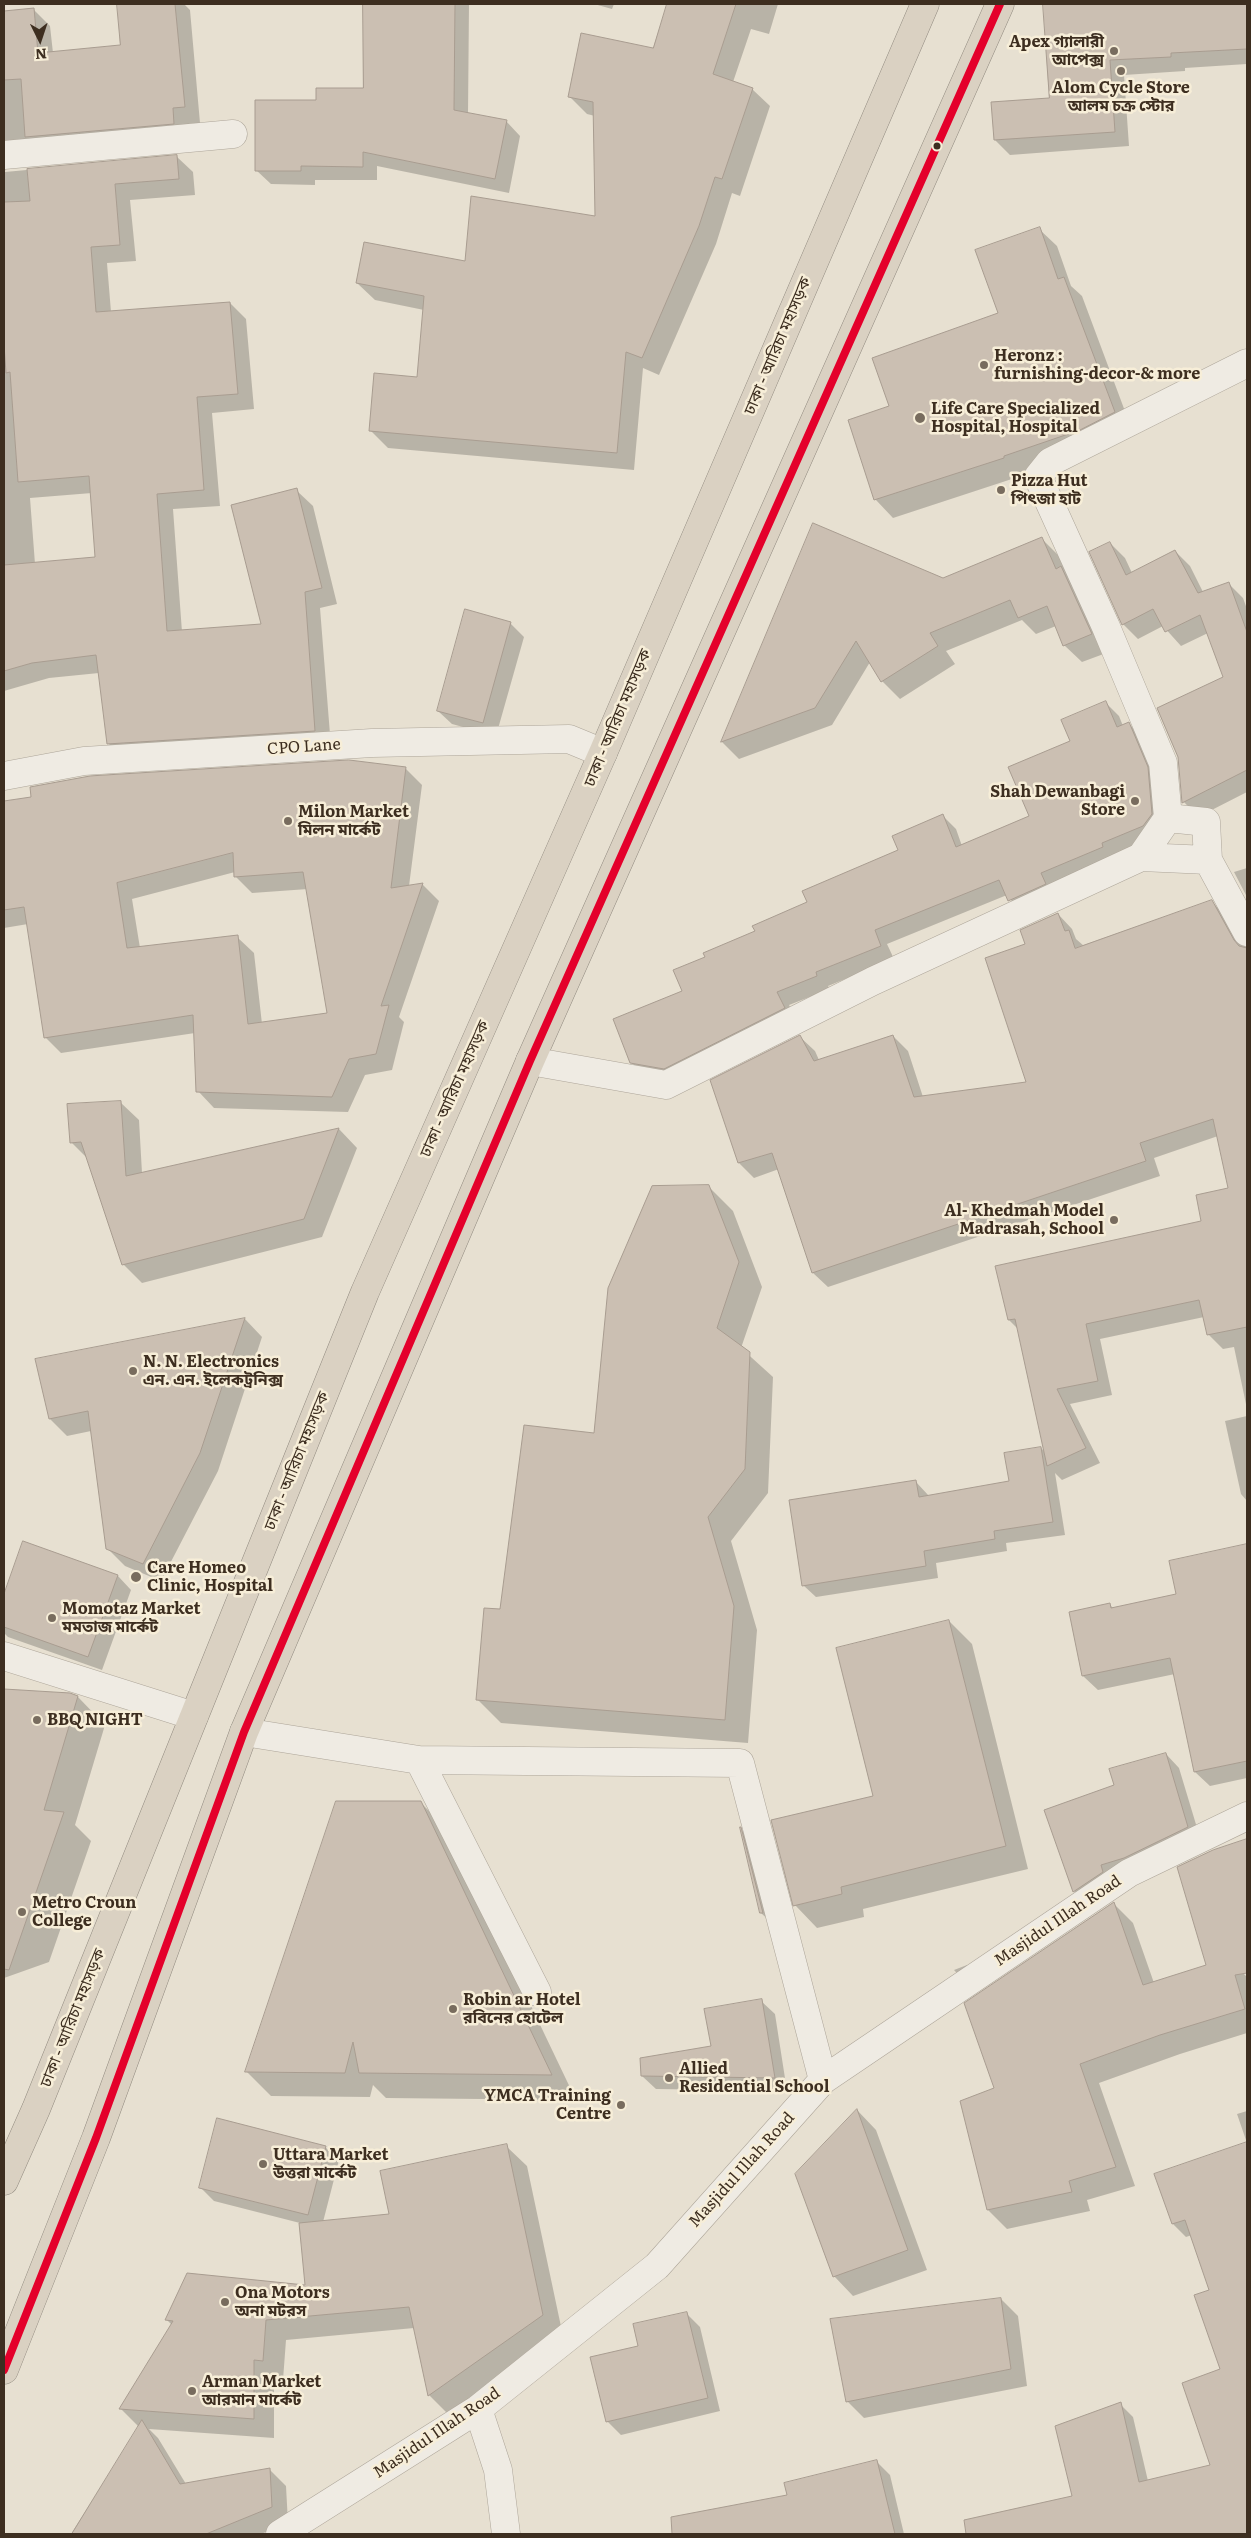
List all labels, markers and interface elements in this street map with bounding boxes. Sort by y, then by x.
north arrow [15,15,65,65]
place label: Apex গ্যালারী আপেক্স [1009,32,1104,70]
text: N [34,45,48,65]
marker: Apex গ্যালারী আপেক্স [1108,45,1120,57]
marker: Alom Cycle Store আলম চক্র স্টোর [1115,65,1127,77]
place label: Alom Cycle Store আলম চক্র স্টোর [1052,78,1190,116]
unlabelled marker [932,141,942,151]
street label: ঢাকা - আরিচা মহাসড়ক [740,274,816,418]
place label: Heronz : furnishing-decor-& more [994,346,1200,384]
marker: Heronz : furnishing-decor-& more [978,359,990,371]
place label: Life Care Specialized Hospital, Hospital [931,399,1100,437]
marker: Life Care Specialized Hospital, Hospital [913,411,927,425]
place label: Pizza Hut পিৎজা হাট [1011,471,1087,509]
marker: Pizza Hut পিৎজা হাট [995,484,1007,496]
street label: ঢাকা - আরিচা মহাসড়ক [580,646,656,790]
street label: CPO Lane [267,735,341,759]
place label: Shah Dewanbagi Store [990,782,1125,820]
marker: Shah Dewanbagi Store [1129,795,1141,807]
place label: Milon Market মিলন মার্কেট [298,802,409,840]
marker: Milon Market মিলন মার্কেট [282,815,294,827]
street label: ঢাকা - আরিচা মহাসড়ক [416,1018,494,1160]
place label: Al- Khedmah Model Madrasah, School [944,1201,1104,1239]
marker: Al- Khedmah Model Madrasah, School [1108,1214,1120,1226]
place label: N. N. Electronics এন. এন. ইলেকট্রনিক্স [143,1352,283,1390]
marker: N. N. Electronics এন. এন. ইলেকট্রনিক্স [127,1365,139,1377]
street label: ঢাকা - আরিচা মহাসড়ক [260,1389,334,1533]
place label: Care Homeo Clinic, Hospital [147,1558,273,1596]
marker: Care Homeo Clinic, Hospital [129,1570,143,1584]
place label: Momotaz Market মমতাজ মার্কেট [62,1599,201,1637]
marker: Momotaz Market মমতাজ মার্কেট [46,1612,58,1624]
place label: BBQ NIGHT [47,1710,143,1730]
marker: BBQ NIGHT [31,1714,43,1726]
street label: Masjidul Illah Road [991,1872,1125,1970]
place label: Metro Croun College [32,1893,136,1931]
marker: Metro Croun College [16,1906,28,1918]
street label: ঢাকা - আরিচা মহাসড়ক [36,1946,110,2090]
place label: Robin ar Hotel রবিনের হোটেল [463,1990,580,2028]
marker: Robin ar Hotel রবিনের হোটেল [447,2003,459,2015]
place label: Allied Residential School [679,2059,829,2097]
marker: Allied Residential School [663,2072,675,2084]
place label: YMCA Training Centre [484,2086,611,2124]
marker: YMCA Training Centre [615,2099,627,2111]
street label: Masjidul Illah Road [685,2108,799,2232]
place label: Uttara Market উত্তরা মার্কেট [273,2145,388,2183]
marker: Uttara Market উত্তরা মার্কেট [257,2158,269,2170]
place label: Ona Motors অনা মটরস [235,2283,330,2321]
marker: Ona Motors অনা মটরস [219,2296,231,2308]
place label: Arman Market আরমান মার্কেট [202,2372,321,2410]
street label: Masjidul Illah Road [370,2384,504,2482]
marker: Arman Market আরমান মার্কেট [186,2385,198,2397]

